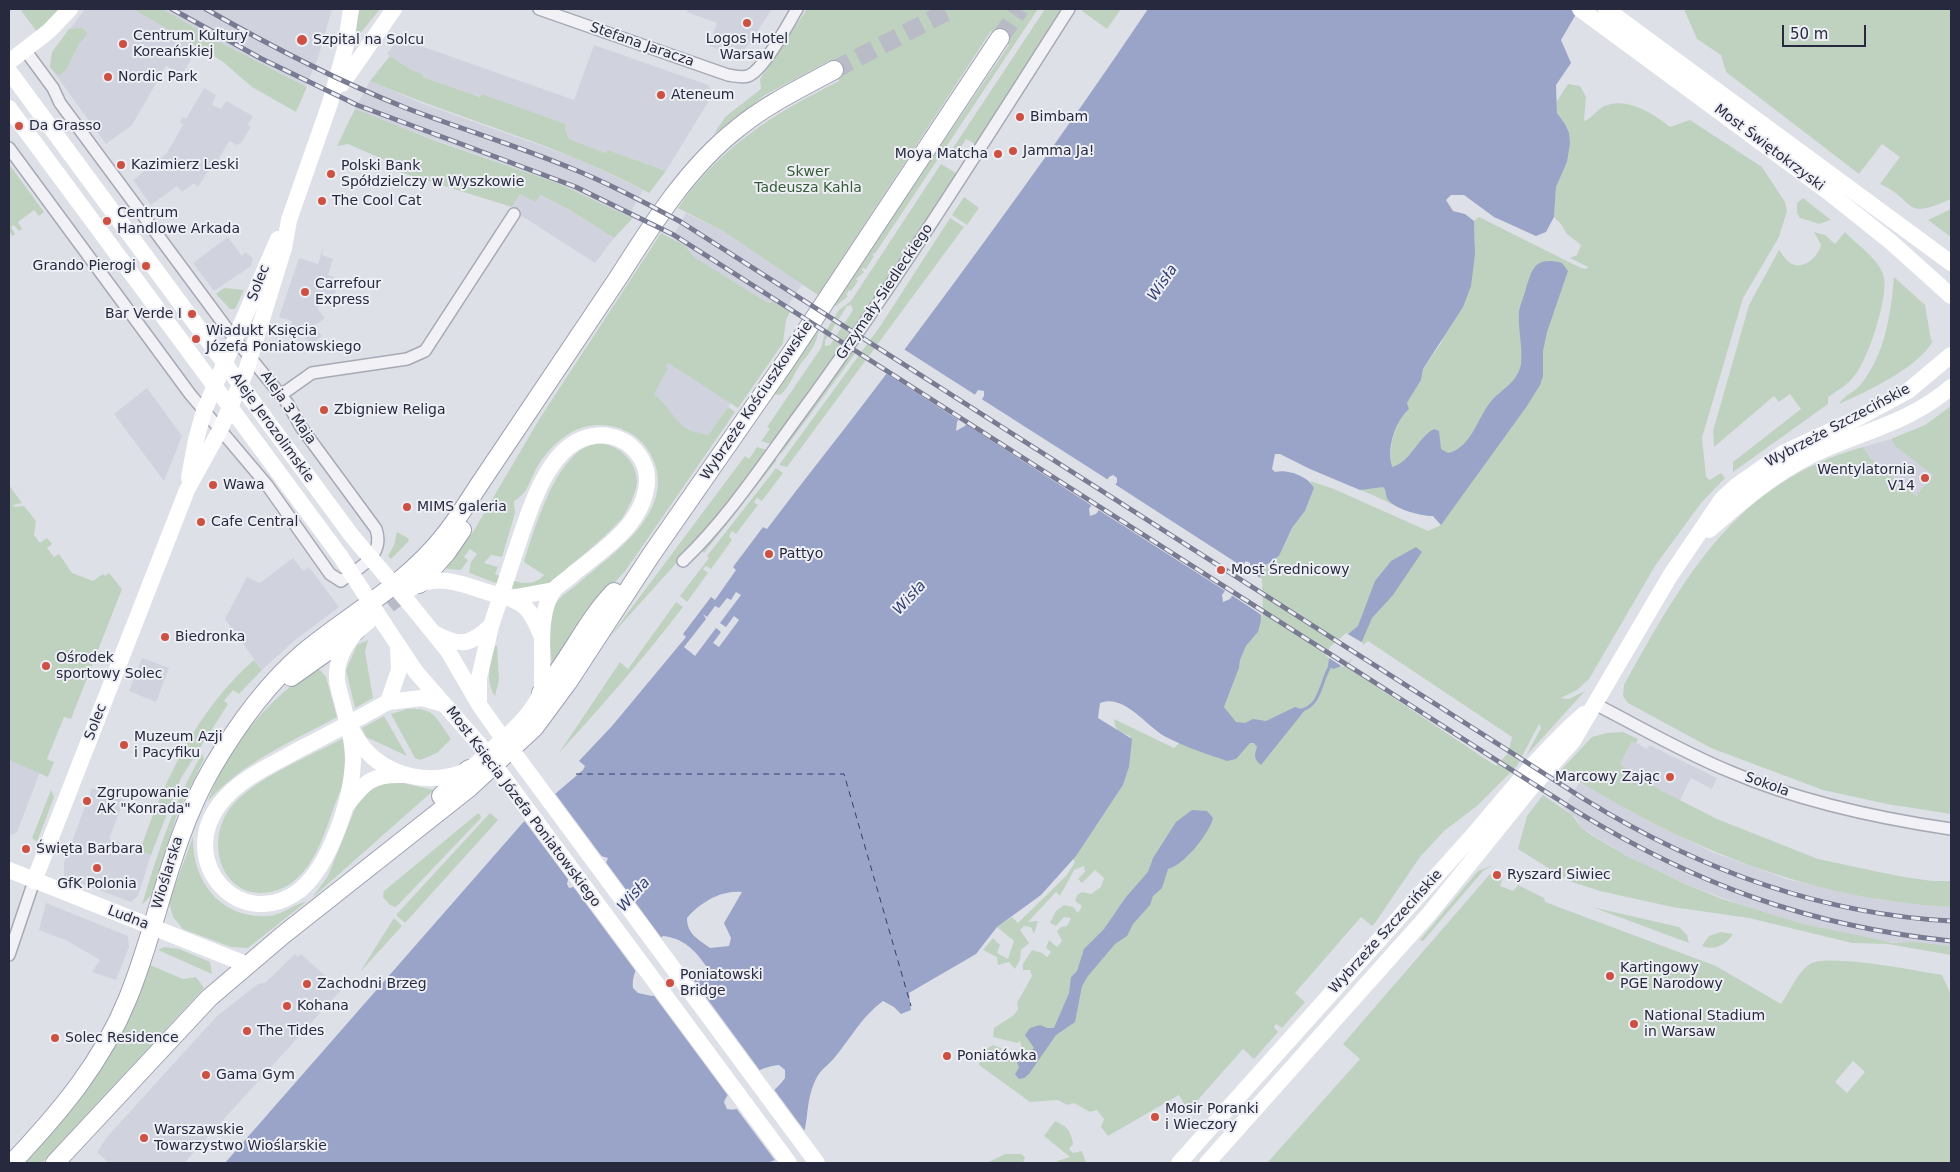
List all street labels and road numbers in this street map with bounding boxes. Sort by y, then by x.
street label: Stefana Jaracza [588,19,696,71]
street label: Most Świętokrzyski [1711,101,1827,195]
street label: Grzymały-Siedleckiego [833,221,937,363]
street label: Solec [244,262,274,304]
street label: Wybrzeże Kościuszkowskie [698,318,816,484]
street label: Aleja 3 Maja [257,368,319,448]
street label: Aleje Jerozolimskie [227,370,317,486]
street label: Wybrzeże Szczecińskie [1763,381,1913,471]
street label: Solec [81,701,111,743]
street label: Most Księcia Józefa Poniatowskiego [442,703,604,911]
street label: Sokola [1742,769,1792,801]
street label: Wioślarska [149,835,187,911]
street label: Wybrzeże Szczecińskie [1326,866,1446,998]
street label: Ludna [105,902,151,934]

